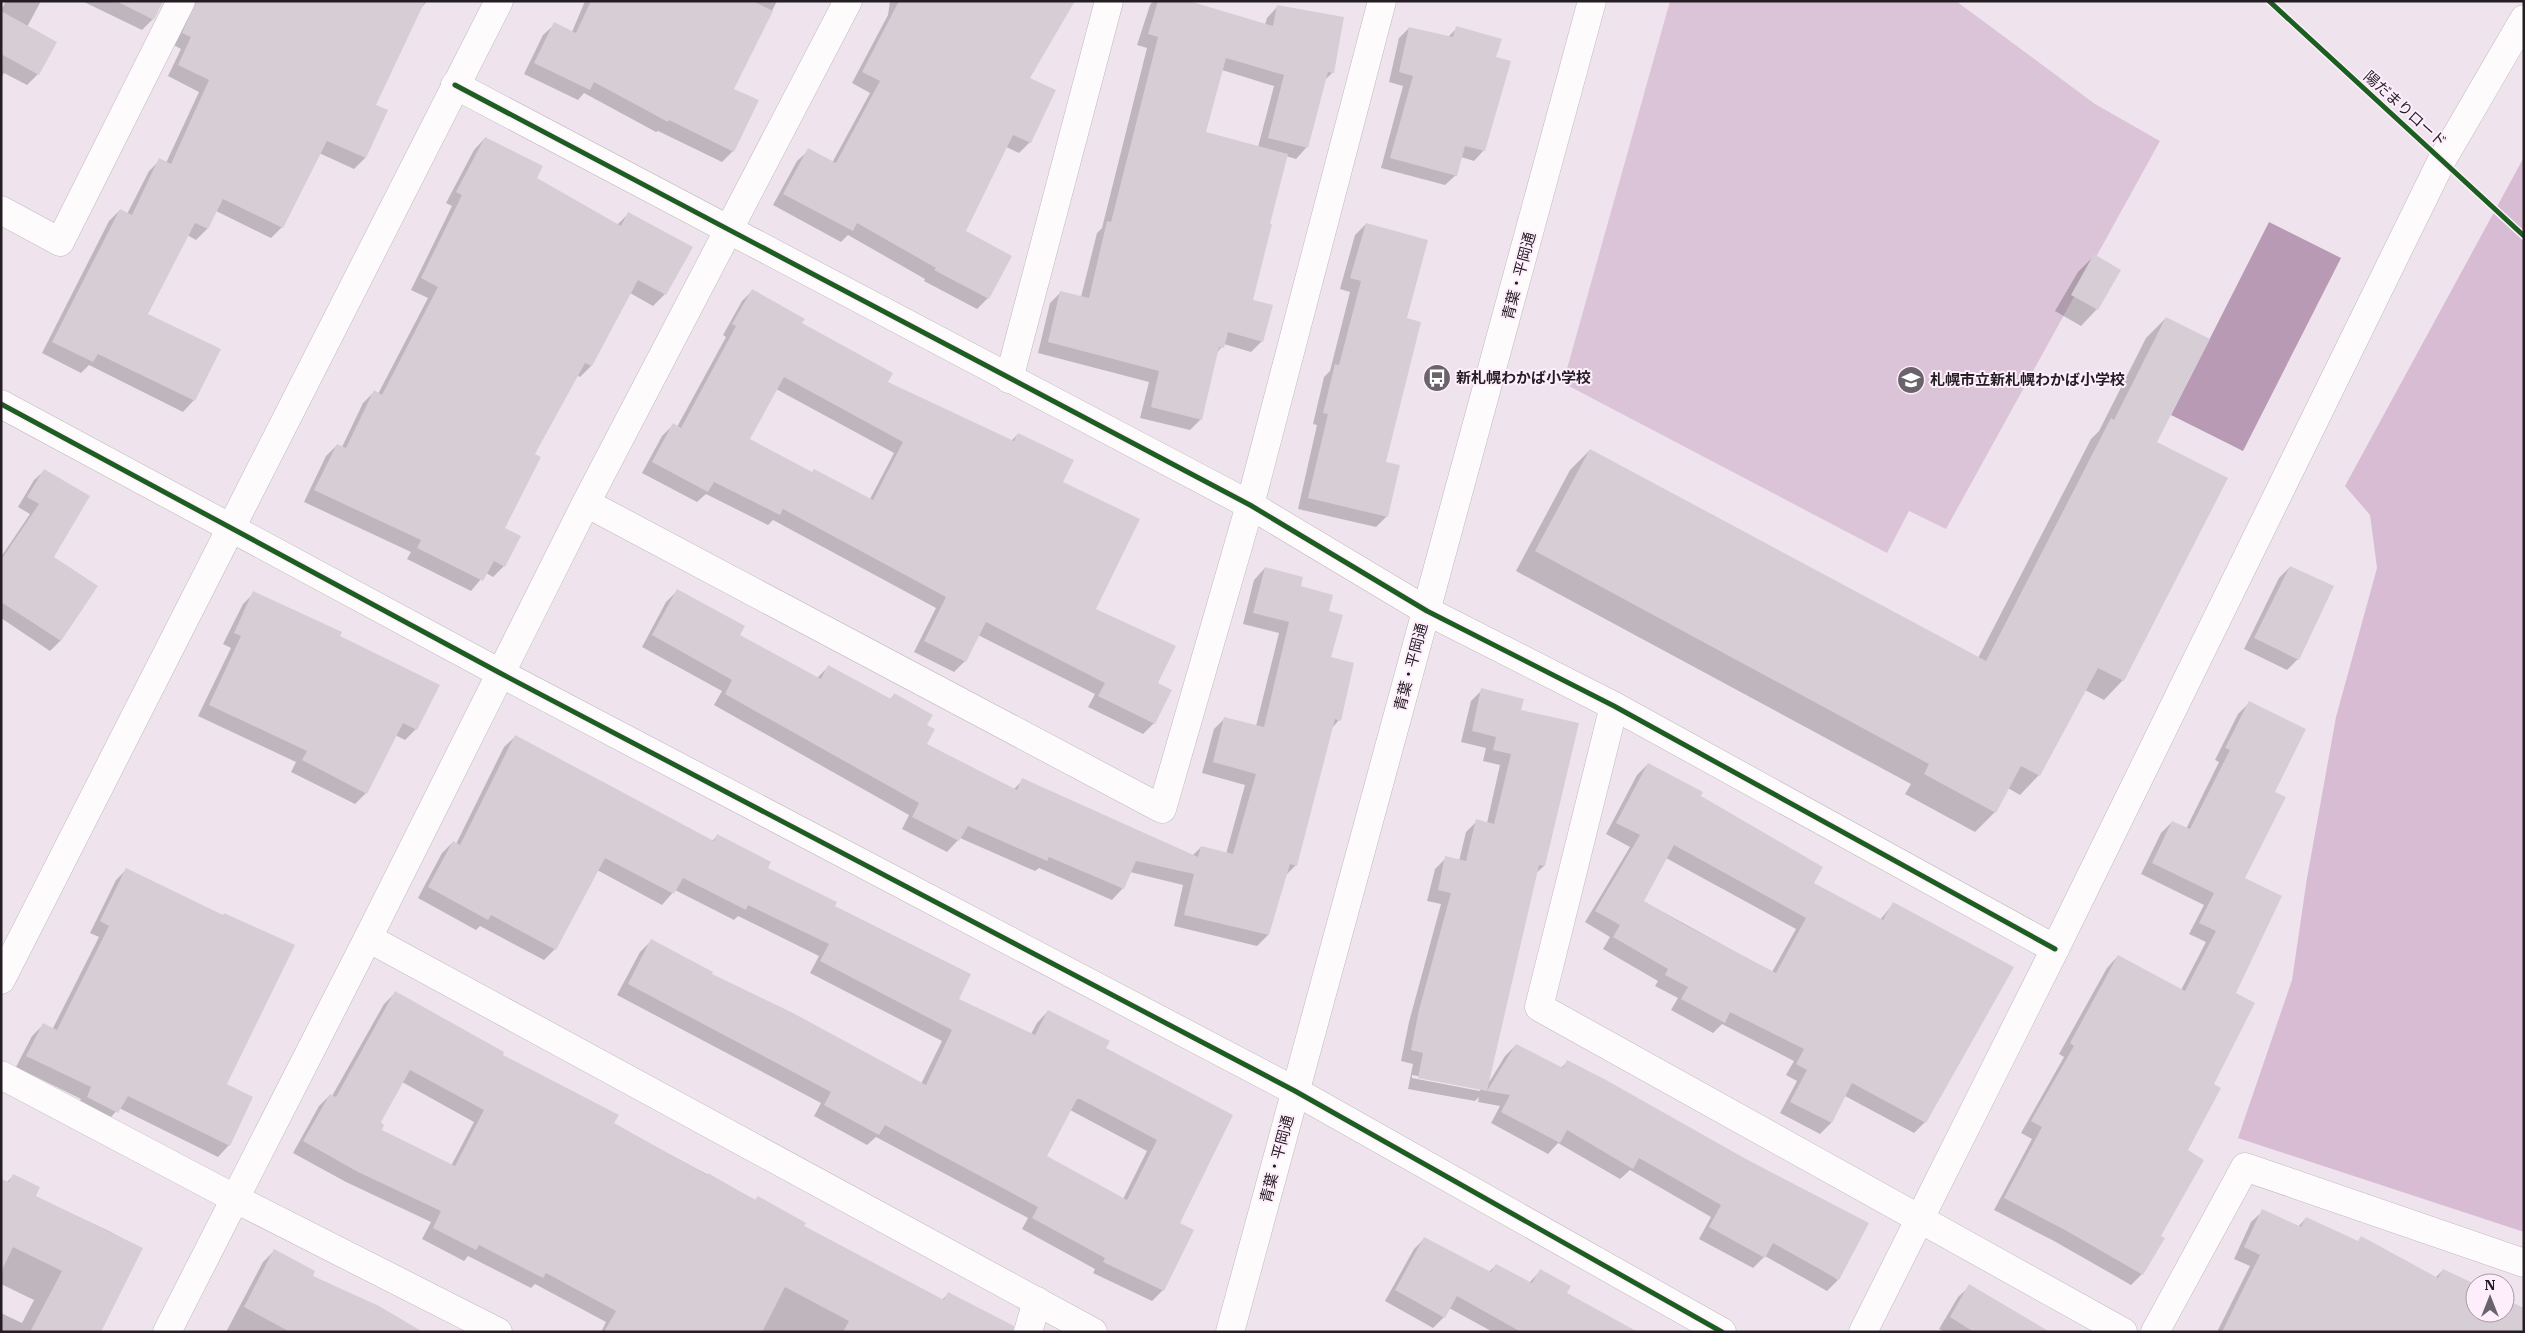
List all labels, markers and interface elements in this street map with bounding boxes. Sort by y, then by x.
street label: 陽だまりロード [2360,67,2451,151]
street label: 青葉・平岡通 [1498,230,1539,322]
bus stop icon: 新札幌わかば小学校 [1422,363,1452,393]
school or university icon: 札幌市立新札幌わかば小学校 [1896,365,1926,395]
place label: 新札幌わかば小学校 [1456,368,1591,387]
place label: 札幌市立新札幌わかば小学校 [1930,370,2125,389]
street label: 青葉・平岡通 [1390,621,1431,713]
street label: 青葉・平岡通 [1256,1113,1297,1205]
north arrow [2465,1273,2515,1323]
text: N [2484,1276,2496,1294]

